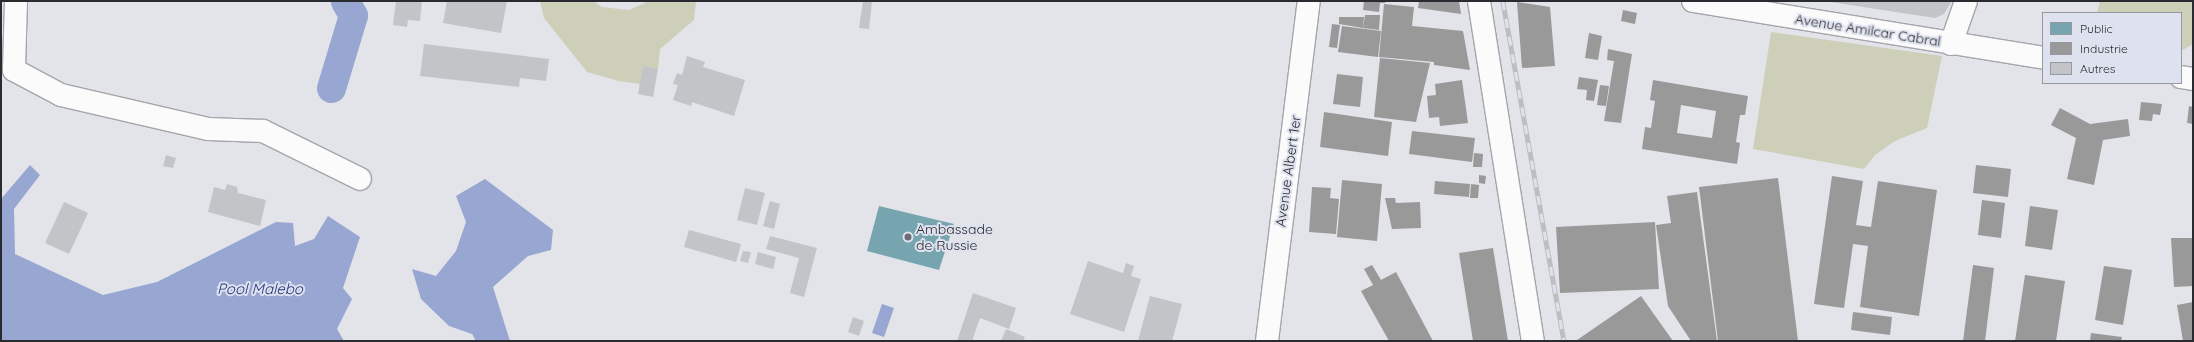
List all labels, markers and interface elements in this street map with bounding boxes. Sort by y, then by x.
street label: Avenue Amilcar Cabral [1794,10,1942,50]
legend [2042,12,2182,84]
text: Public [2080,21,2113,36]
text: Industrie [2080,41,2128,56]
text: Autres [2080,61,2115,76]
street label: Avenue Albert 1er [1272,114,1304,228]
place label: Ambassade de Russie [916,221,993,254]
marker: Ambassade de Russie [903,232,913,242]
water label: Pool Malebo [217,280,303,298]

